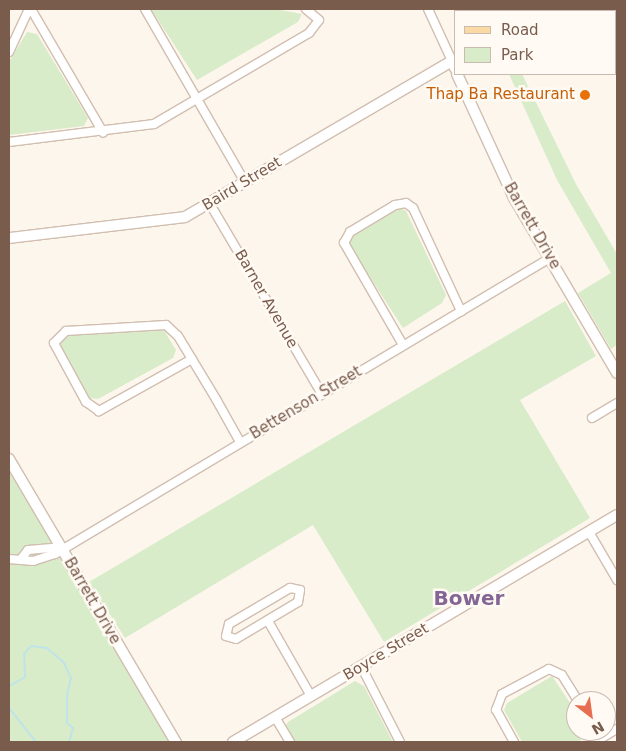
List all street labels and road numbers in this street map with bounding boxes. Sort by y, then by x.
street label: Baird Street [199,153,285,215]
street label: Barrett Drive [500,180,564,272]
street label: Barner Avenue [231,247,301,351]
street label: Bettenson Street [247,363,365,443]
street label: Barrett Drive [60,555,124,647]
street label: Boyce Street [340,620,432,684]

